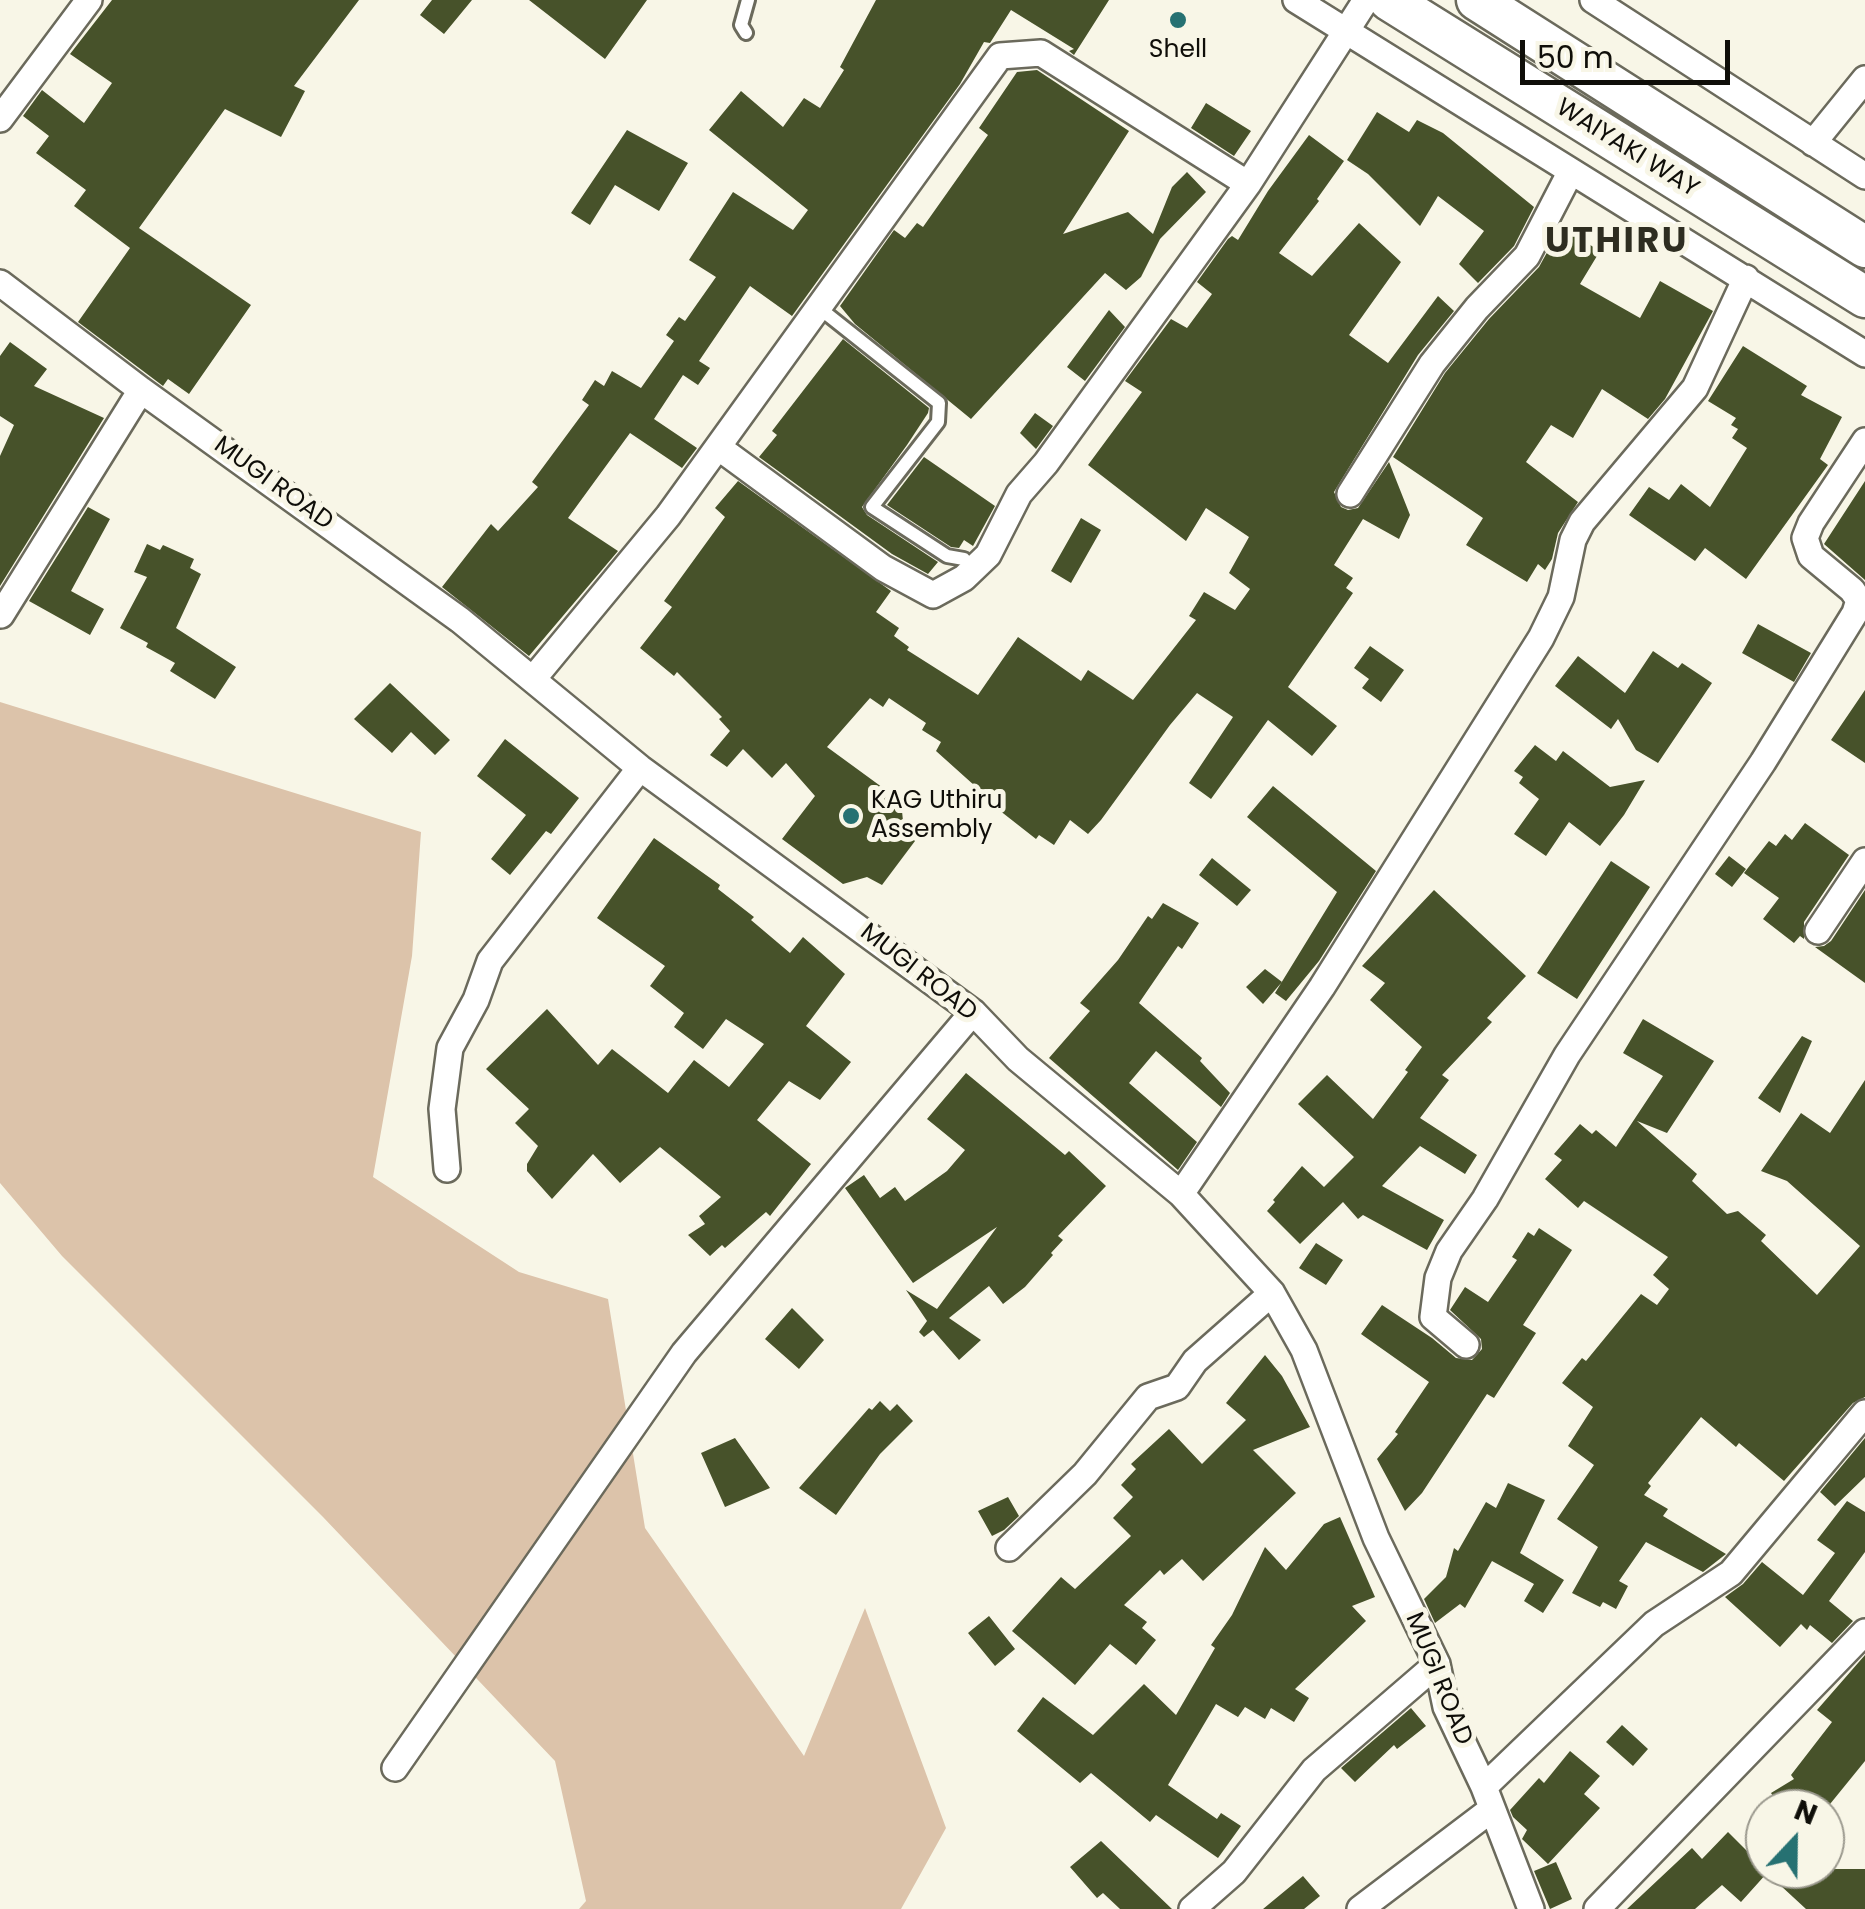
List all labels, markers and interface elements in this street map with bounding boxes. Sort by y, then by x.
marker: Shell [1167,9,1189,31]
scale bar [1525,20,1735,82]
place label: Shell [1149,36,1207,66]
text: 50 m [1537,36,1614,79]
street label: WAIYAKI WAY [1550,93,1704,205]
district label: UTHIRU [1545,222,1689,264]
street label: MUGI ROAD [208,431,338,537]
place label: KAG Uthiru Assembly [871,787,1002,846]
marker: KAG Uthiru Assembly [840,805,862,827]
street label: MUGI ROAD [854,918,982,1028]
street label: MUGI ROAD [1398,1608,1478,1750]
north arrow [1745,1789,1845,1889]
text: N [1789,1791,1823,1835]

